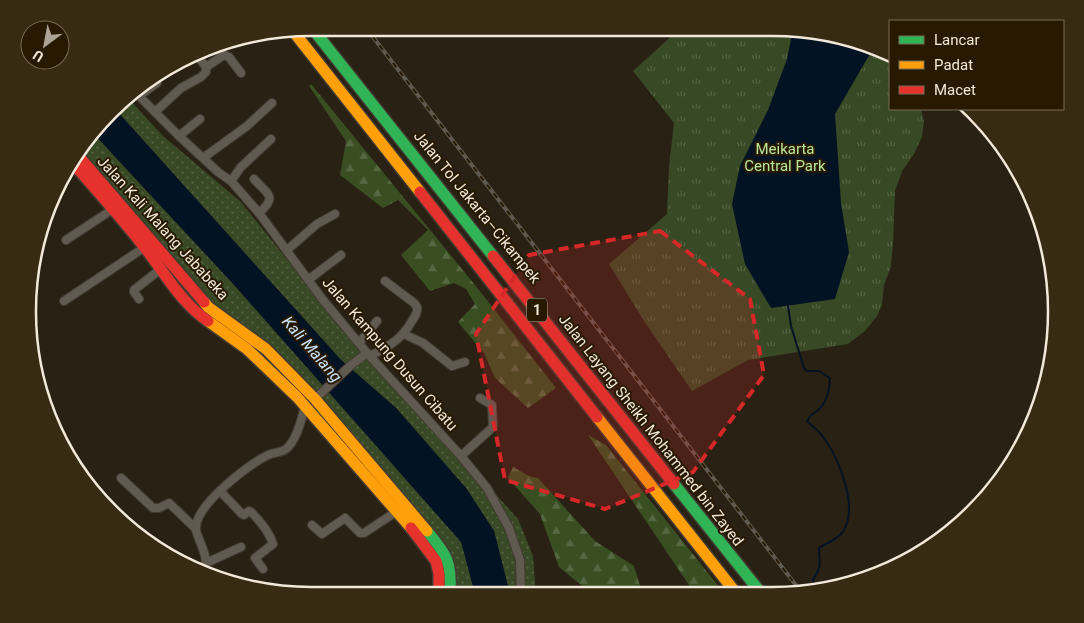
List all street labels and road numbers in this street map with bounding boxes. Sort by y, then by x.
street label: Jalan Tol Jakarta–Cikampek [410,127,544,287]
street label: Jalan Kali Malang Jababeka [94,152,232,304]
street label: Jalan Kampung Dusun Cibatu [318,274,462,434]
road number: 1 [527,298,547,322]
street label: Jalan Layang Sheikh Mohammed bin Zayed [555,310,747,550]

